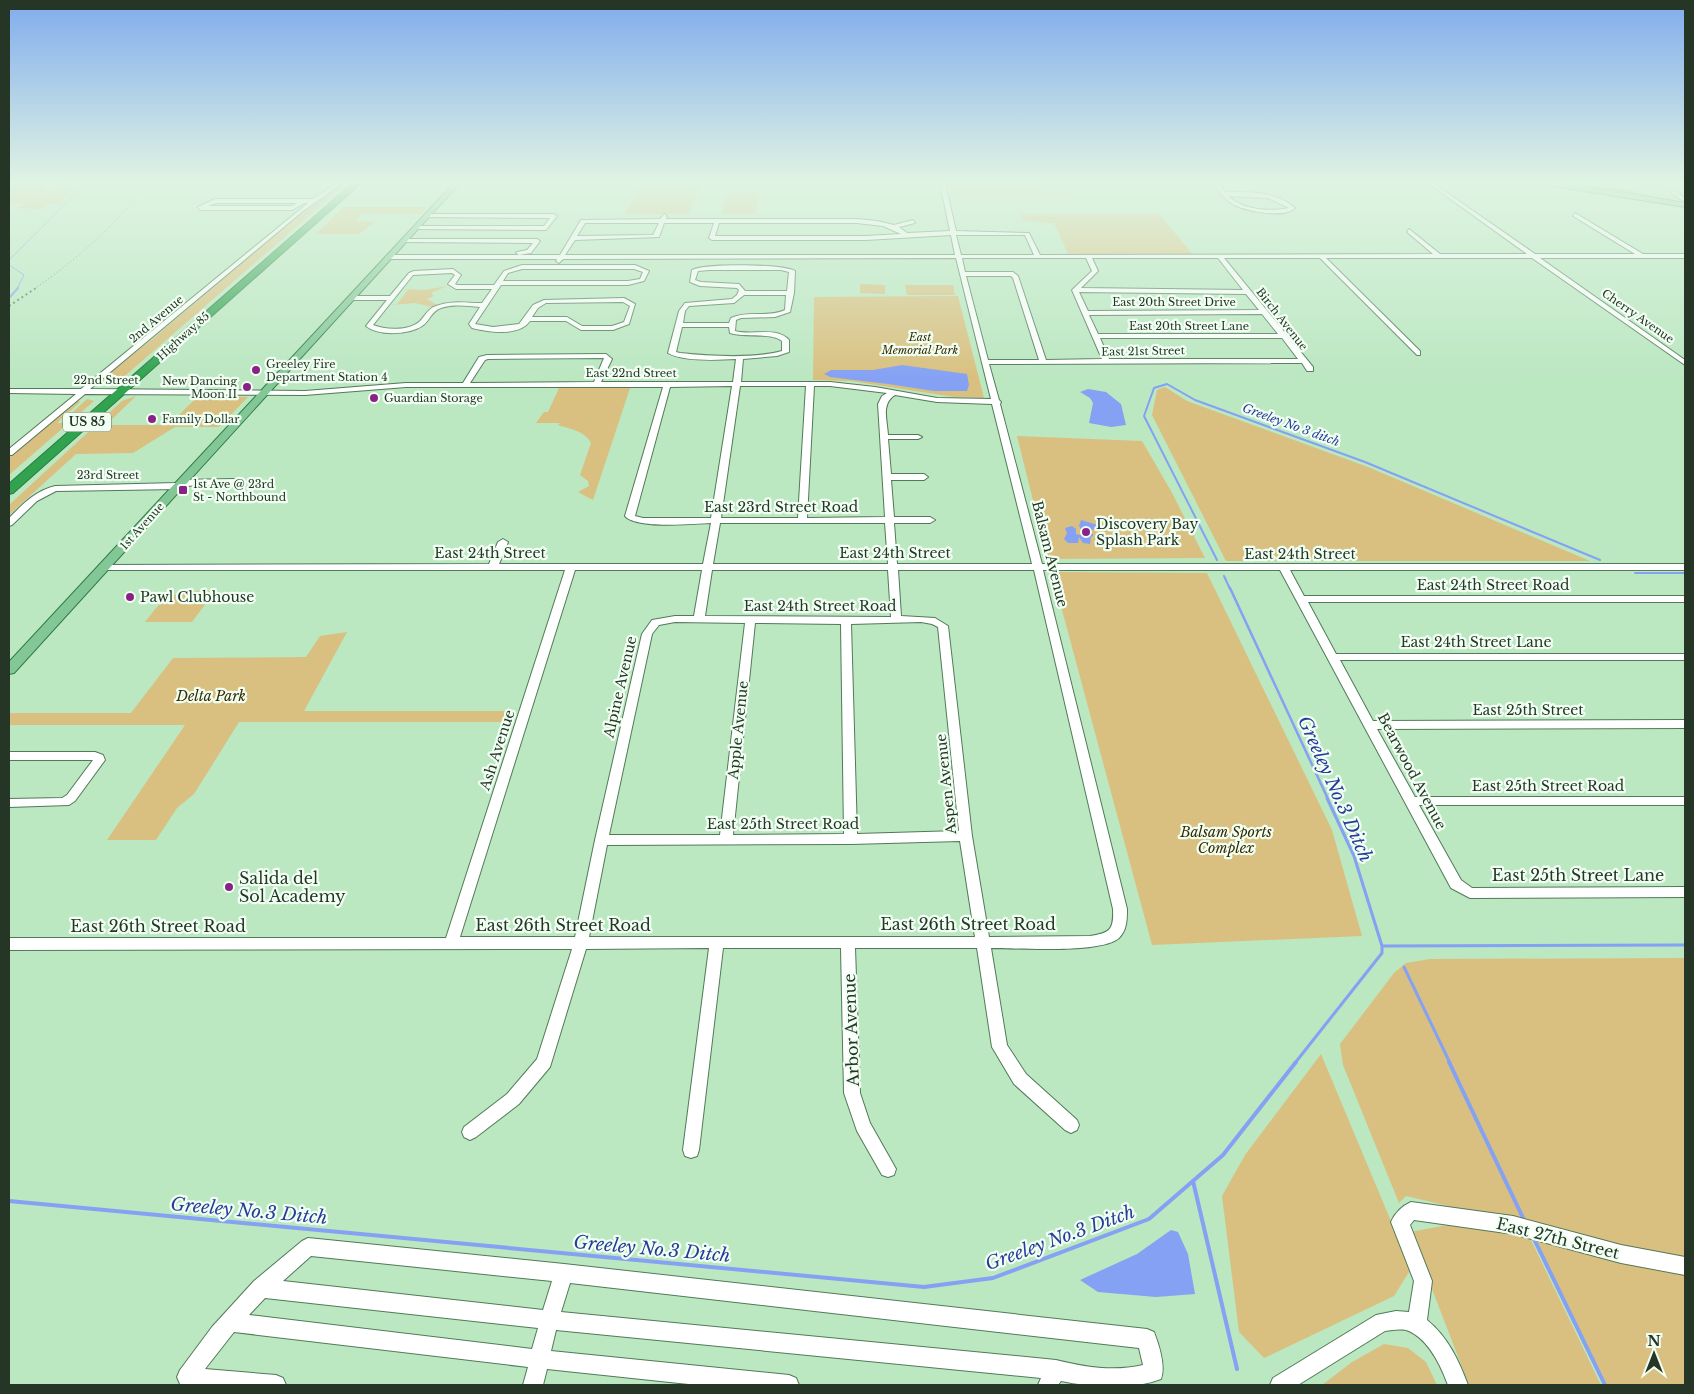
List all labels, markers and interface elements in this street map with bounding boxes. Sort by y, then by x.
street label: Birch Avenue [1253,285,1311,353]
street label: Cherry Avenue [1599,286,1677,346]
street label: 2nd Avenue [126,292,186,346]
street label: East 20th Street Drive [1112,295,1236,309]
street label: Highway 85 [154,309,212,363]
street label: East 20th Street Lane [1129,319,1249,333]
park label: East Memorial Park [881,330,959,357]
street label: East 21st Street [1101,343,1186,359]
place label: Greeley Fire Department Station 4 [266,357,388,384]
marker: Greeley Fire Department Station 4 [250,364,262,376]
street label: East 22nd Street [585,366,677,380]
street label: 22nd Street [74,373,139,387]
place label: New Dancing Moon II [162,374,237,401]
marker: New Dancing Moon II [241,381,253,393]
place label: Guardian Storage [384,391,483,405]
marker: Guardian Storage [368,392,380,404]
water label: Greeley No 3 ditch [1241,400,1342,449]
road number: US 85 [63,412,111,432]
place label: Family Dollar [162,412,240,426]
marker: Family Dollar [146,413,158,425]
street label: 23rd Street [77,468,140,482]
place label: 1st Ave @ 23rd St - Northbound [193,477,287,504]
marker: 1st Ave @ 23rd St - Northbound [177,484,189,496]
street label: East 23rd Street Road [704,498,859,516]
street label: Balsam Avenue [1028,499,1072,609]
street label: 1st Avenue [117,500,167,552]
place label: Discovery Bay Splash Park [1096,515,1199,549]
marker: Discovery Bay Splash Park [1080,526,1092,538]
street label: East 24th Street [434,544,546,562]
street label: East 24th Street [839,544,951,562]
street label: East 24th Street [1244,545,1356,563]
street label: East 24th Street Road [1417,576,1570,594]
place label: Pawl Clubhouse [140,588,254,606]
marker: Pawl Clubhouse [124,591,136,603]
street label: East 24th Street Road [744,597,897,615]
street label: East 24th Street Lane [1400,633,1552,651]
street label: Alpine Avenue [599,634,640,741]
street label: Apple Avenue [724,680,752,781]
park label: Delta Park [175,687,246,705]
street label: East 25th Street [1472,701,1584,719]
street label: Ash Avenue [475,707,518,793]
street label: Bearwood Avenue [1374,710,1450,832]
water label: Greeley No.3 Ditch [1293,713,1377,865]
street label: Aspen Avenue [932,733,960,836]
street label: East 25th Street Road [1472,777,1625,795]
street label: East 25th Street Road [707,815,860,833]
park label: Balsam Sports Complex [1179,823,1272,857]
street label: East 25th Street Lane [1492,865,1664,885]
place label: Salida del Sol Academy [239,868,346,906]
marker: Salida del Sol Academy [223,881,235,893]
street label: East 26th Street Road [880,914,1056,934]
street label: East 26th Street Road [475,915,651,935]
street label: East 26th Street Road [70,916,246,936]
street label: Arbor Avenue [839,973,863,1088]
water label: Greeley No.3 Ditch [170,1193,328,1229]
water label: Greeley No.3 Ditch [982,1201,1138,1275]
street label: East 27th Street [1494,1213,1622,1263]
water label: Greeley No.3 Ditch [573,1231,731,1267]
north arrow [1629,1329,1679,1379]
text: N [1647,1332,1661,1350]

